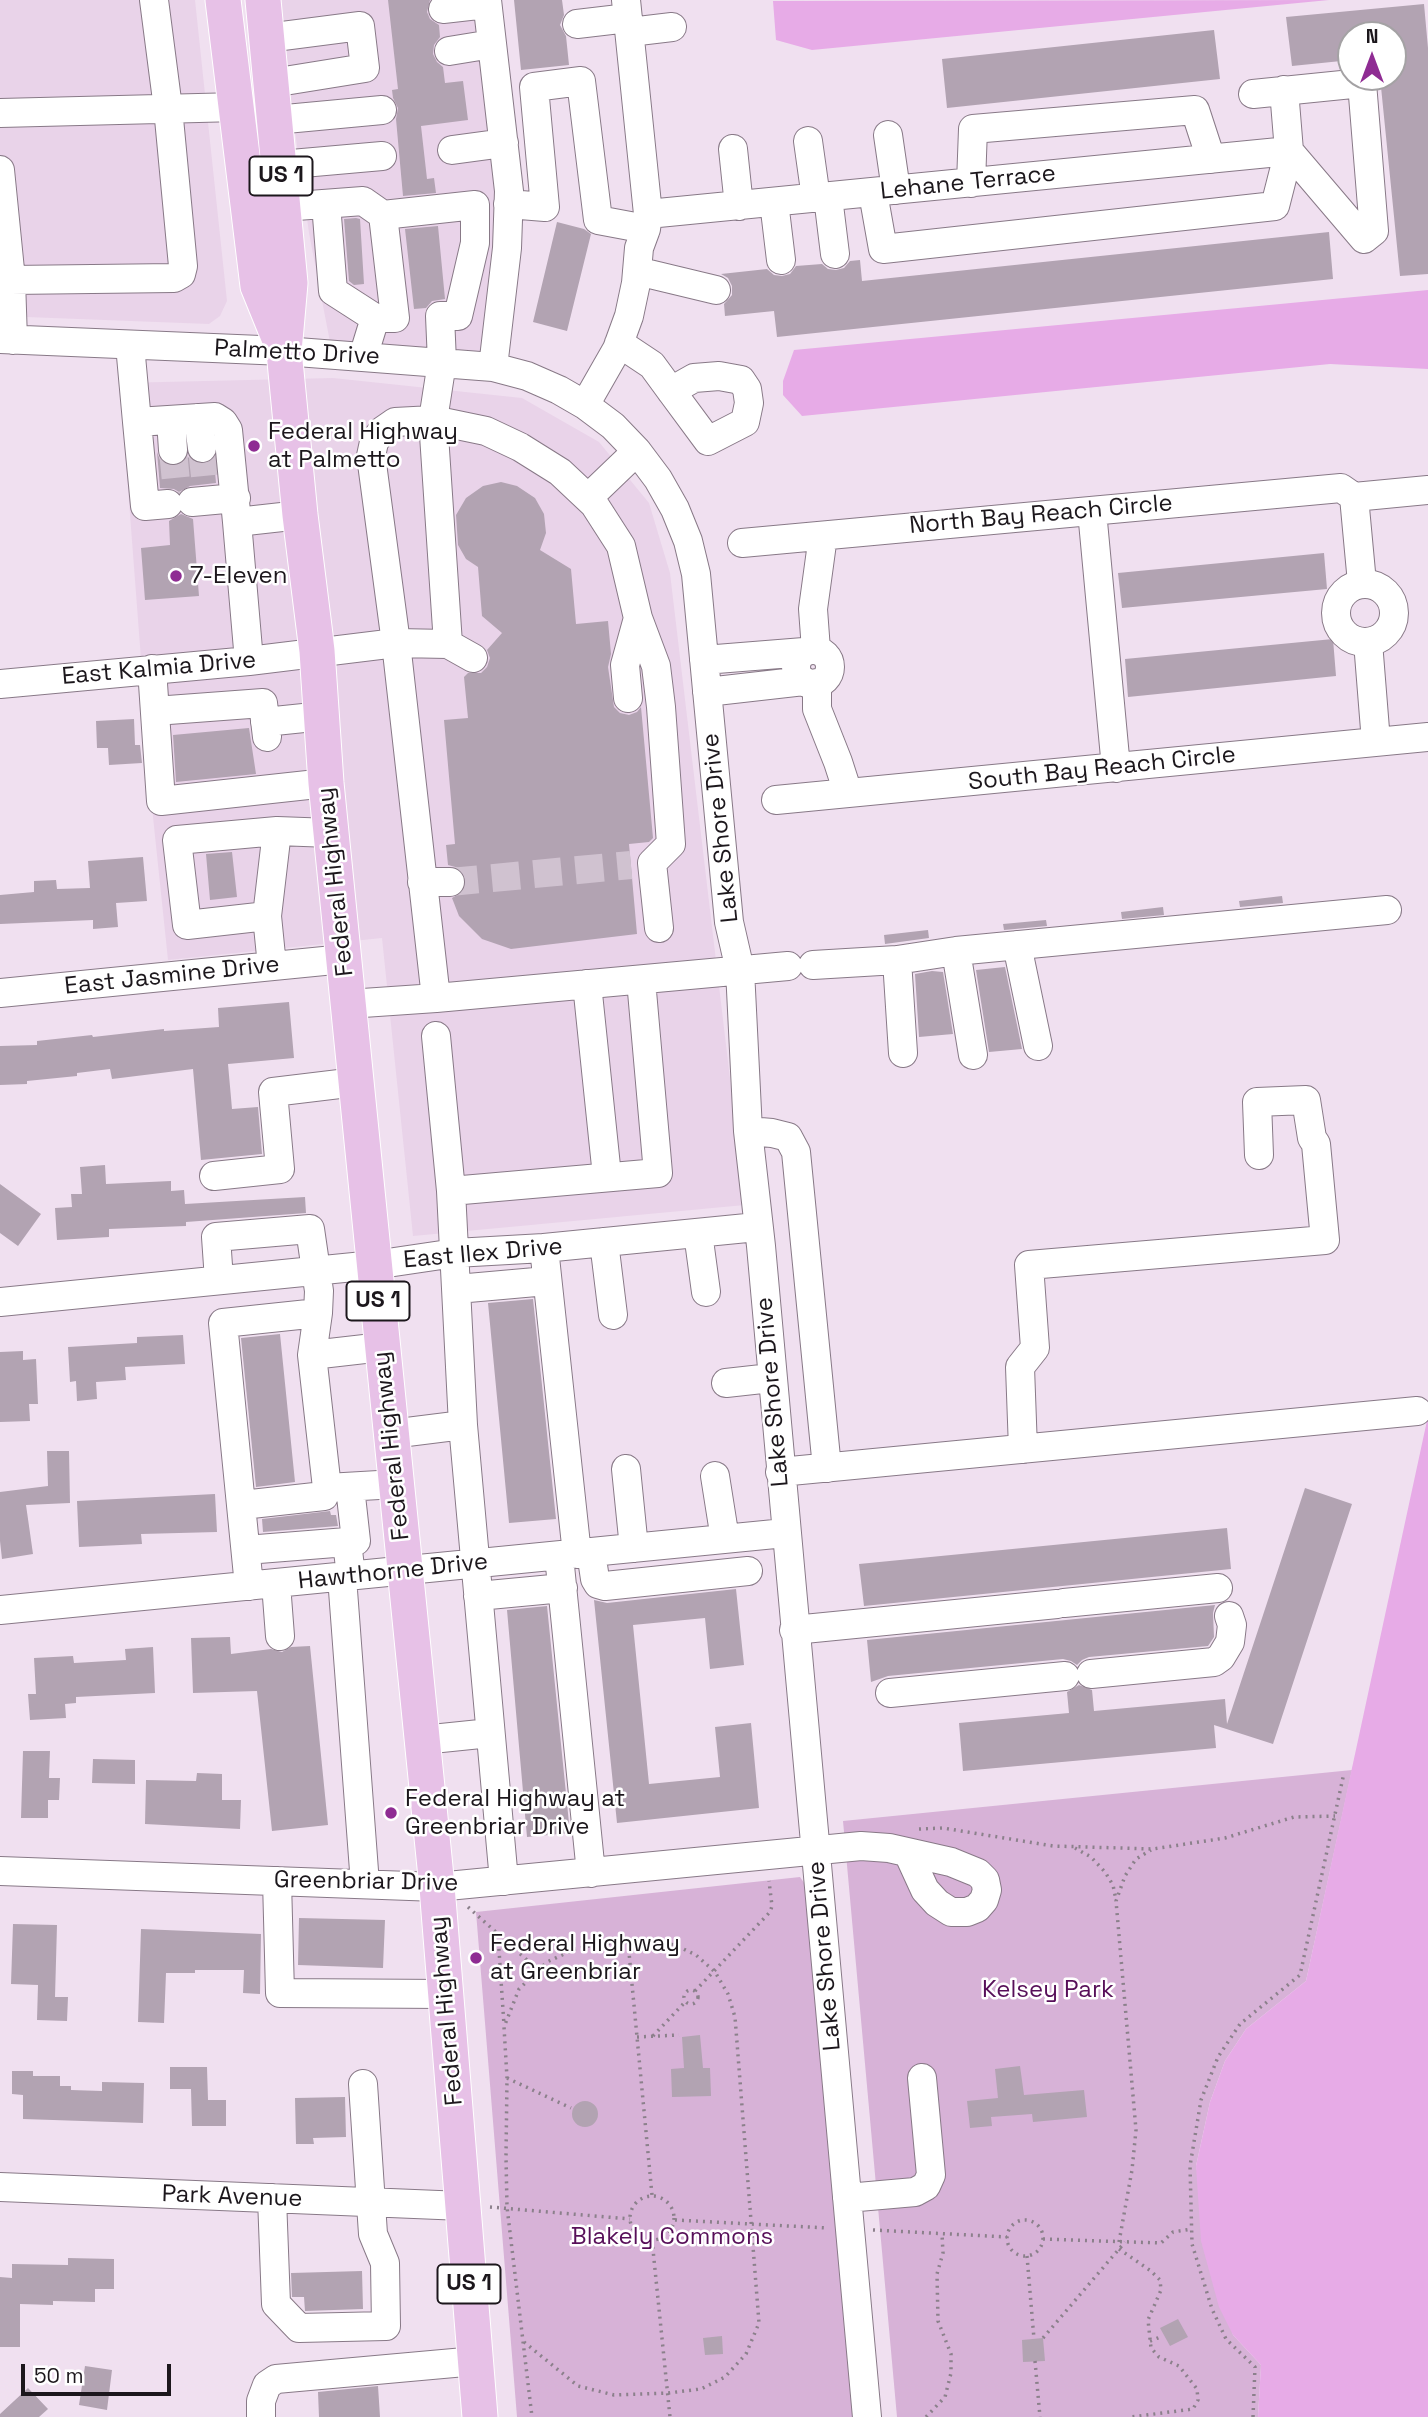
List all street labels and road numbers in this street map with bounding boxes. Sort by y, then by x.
road number: US 1 [250,156,312,196]
street label: Lehane Terrace [879,159,1057,207]
street label: Palmetto Drive [213,334,381,372]
street label: North Bay Reach Circle [908,489,1174,541]
street label: East Kalmia Drive [61,646,257,692]
street label: Lake Shore Drive [697,732,745,924]
street label: South Bay Reach Circle [967,741,1237,797]
street label: Federal Highway [312,786,360,978]
street label: East Jasmine Drive [63,950,281,1002]
street label: East Ilex Drive [402,1233,564,1275]
road number: US 1 [346,1282,410,1320]
street label: Lake Shore Drive [750,1296,796,1488]
street label: Federal Highway [368,1350,416,1542]
street label: Hawthorne Drive [297,1548,489,1596]
street label: Lake Shore Drive [802,1860,848,2052]
street label: Greenbriar Drive [274,1866,458,1898]
street label: Federal Highway [424,1915,470,2107]
street label: Park Avenue [161,2180,303,2214]
road number: US 1 [438,2264,500,2304]

